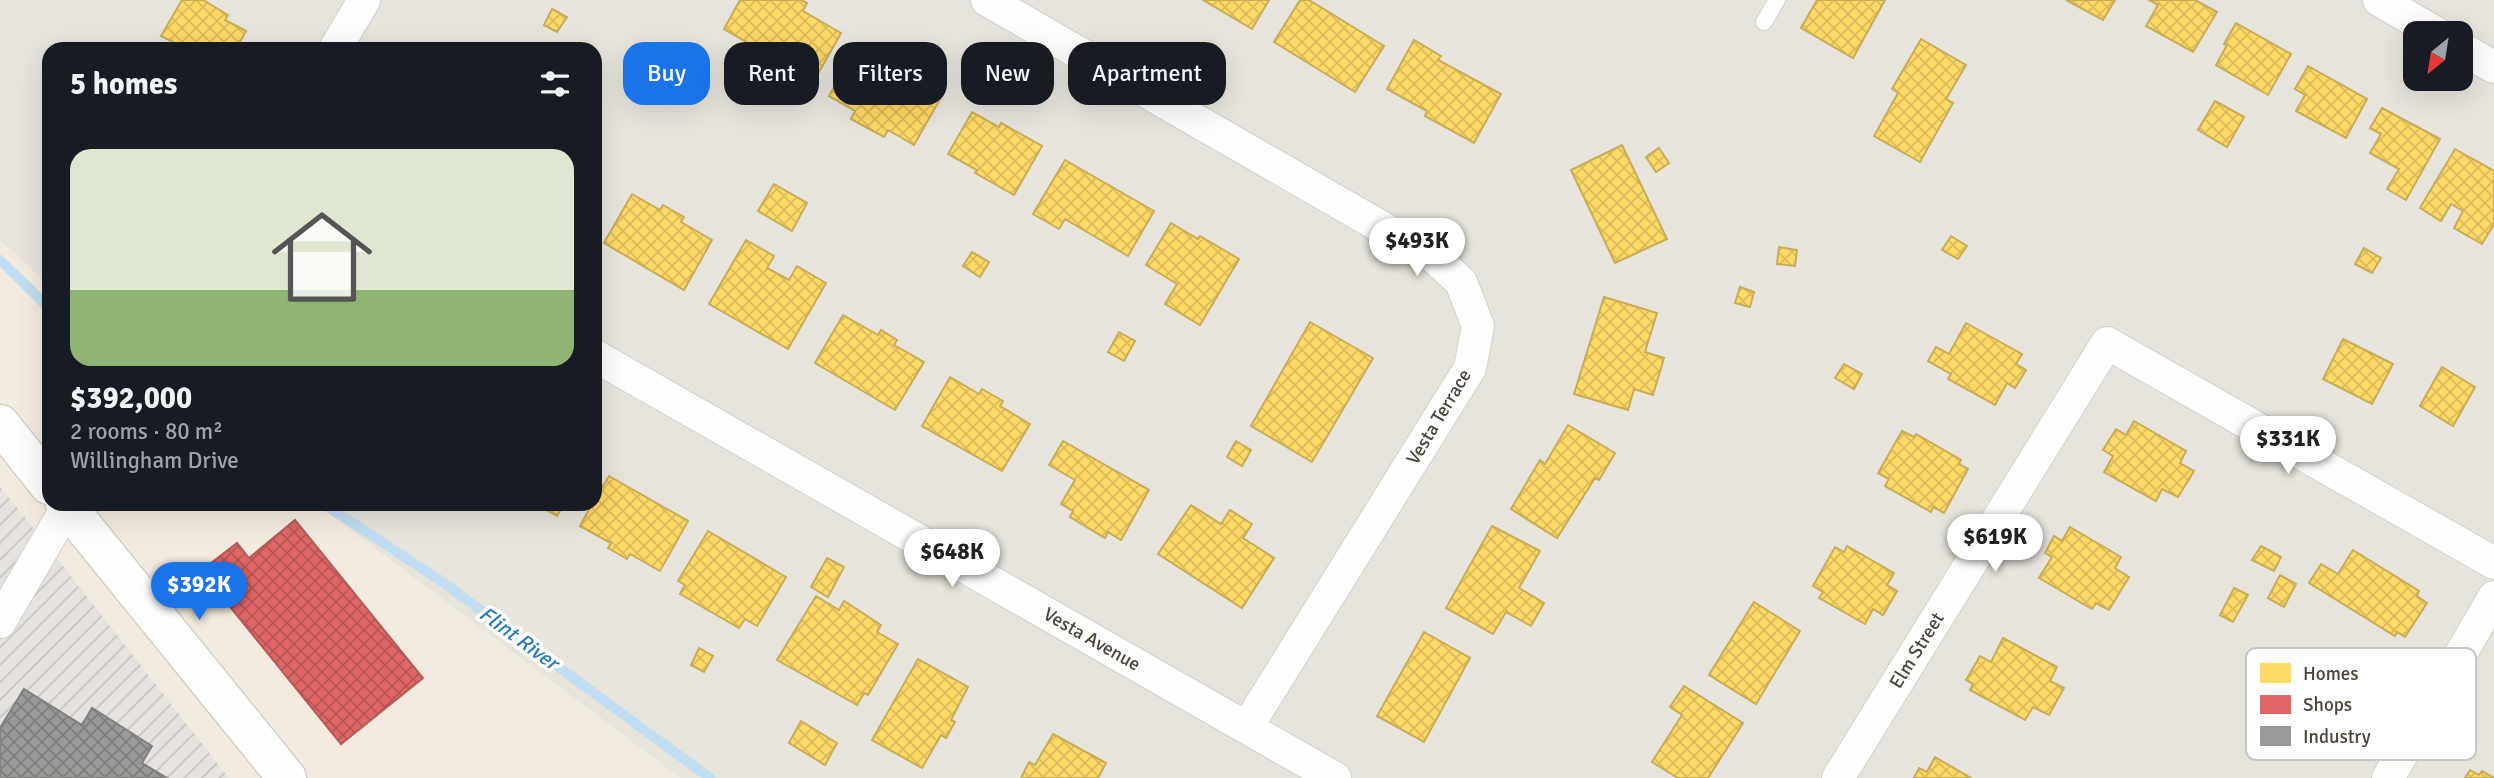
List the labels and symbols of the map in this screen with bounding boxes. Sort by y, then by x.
north arrow [2403,21,2473,91]
pin: $493K [1368,218,1466,278]
street label: Vesta Terrace [1401,365,1477,469]
pin: $331K [2239,416,2337,476]
pin: $619K [1946,514,2044,574]
pin: $648K [903,530,1001,589]
pin: $392K [150,562,248,622]
water label: Flint River [474,601,566,677]
street label: Vesta Avenue [1039,602,1145,676]
street label: Elm Street [1884,608,1950,693]
legend [2246,648,2476,760]
text: Homes [2303,662,2359,686]
text: Shops [2303,693,2352,717]
text: Industry [2303,725,2371,749]

